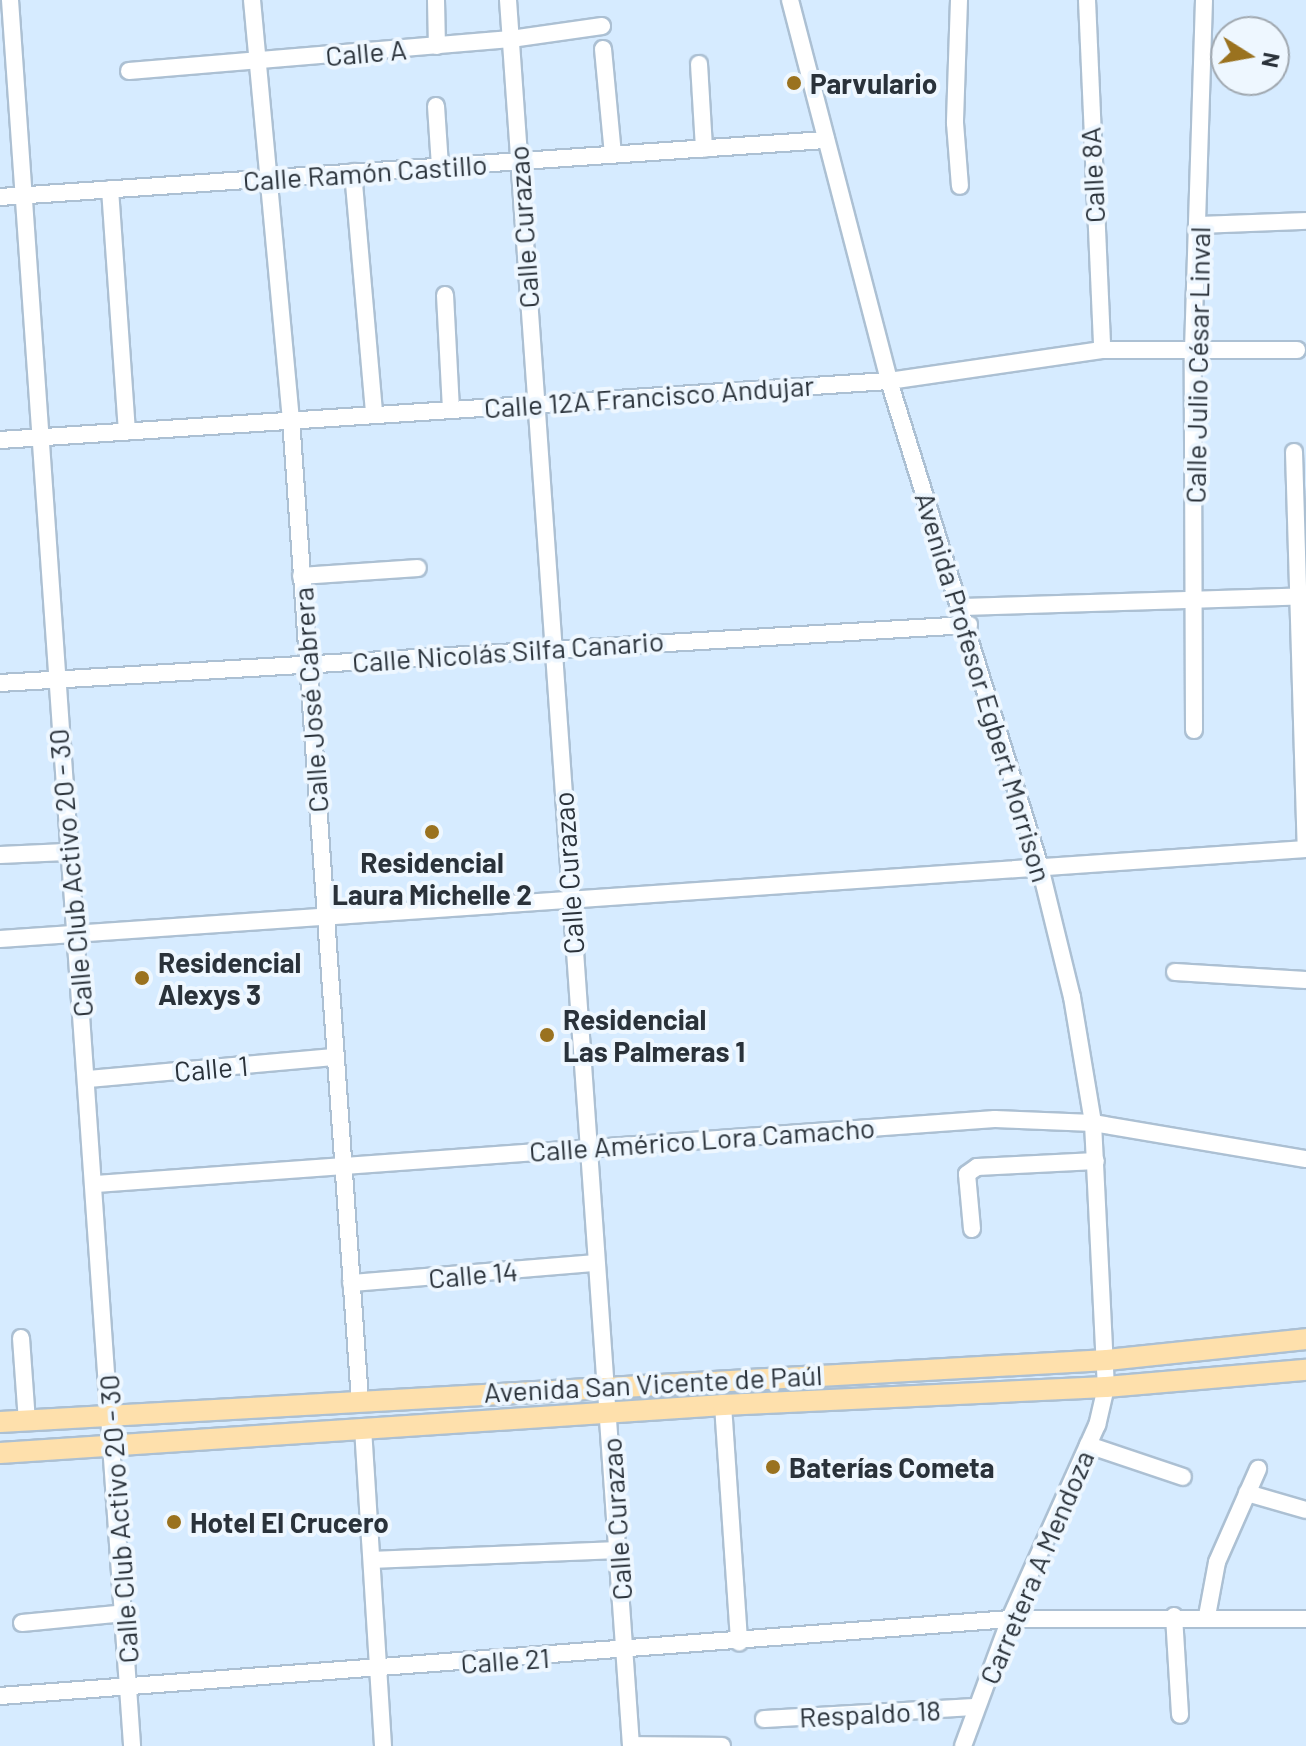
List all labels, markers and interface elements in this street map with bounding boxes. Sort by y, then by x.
north arrow [1210,16,1290,96]
street label: Calle A [324,32,408,72]
text: N [1257,51,1286,70]
place label: Parvulario [810,66,937,100]
marker: Parvulario [785,74,803,92]
street label: Calle 8A [1073,126,1111,224]
street label: Calle Curazao [501,145,545,309]
street label: Calle Ramón Castillo [242,147,488,197]
street label: Calle Julio César Linval [1178,226,1216,504]
street label: Calle 12A Francisco Andujar [483,368,815,424]
street label: Avenida Profesor Egbert Morrison [909,488,1059,886]
street label: Calle José Cabrera [285,586,335,814]
street label: Calle Nicolás Silfa Canario [351,623,665,679]
street label: Calle Club Activo 20 - 30 [41,727,99,1019]
street label: Calle Curazao [546,791,590,955]
marker: Residencial Laura Michelle 2 [423,823,441,841]
place label: Residencial Laura Michelle 2 [332,845,532,911]
place label: Residencial Alexys 3 [158,945,301,1011]
marker: Residencial Alexys 3 [133,969,151,987]
place label: Residencial Las Palmeras 1 [563,1002,745,1068]
marker: Residencial Las Palmeras 1 [538,1026,556,1044]
street label: Calle 1 [173,1048,249,1088]
street label: Calle Américo Lora Camacho [528,1110,876,1168]
street label: Calle 14 [427,1253,519,1295]
street label: Avenida San Vicente de Paúl [483,1357,823,1409]
street label: Calle Club Activo 20 - 30 [91,1374,145,1664]
street label: Calle Curazao [594,1437,638,1601]
street label: Carretera A Mendoza [972,1445,1100,1689]
place label: Baterías Cometa [789,1450,995,1484]
marker: Baterías Cometa [764,1458,782,1476]
place label: Hotel El Crucero [190,1505,389,1539]
marker: Hotel El Crucero [165,1513,183,1531]
street label: Calle 21 [459,1640,551,1680]
street label: Respaldo 18 [798,1693,942,1733]

